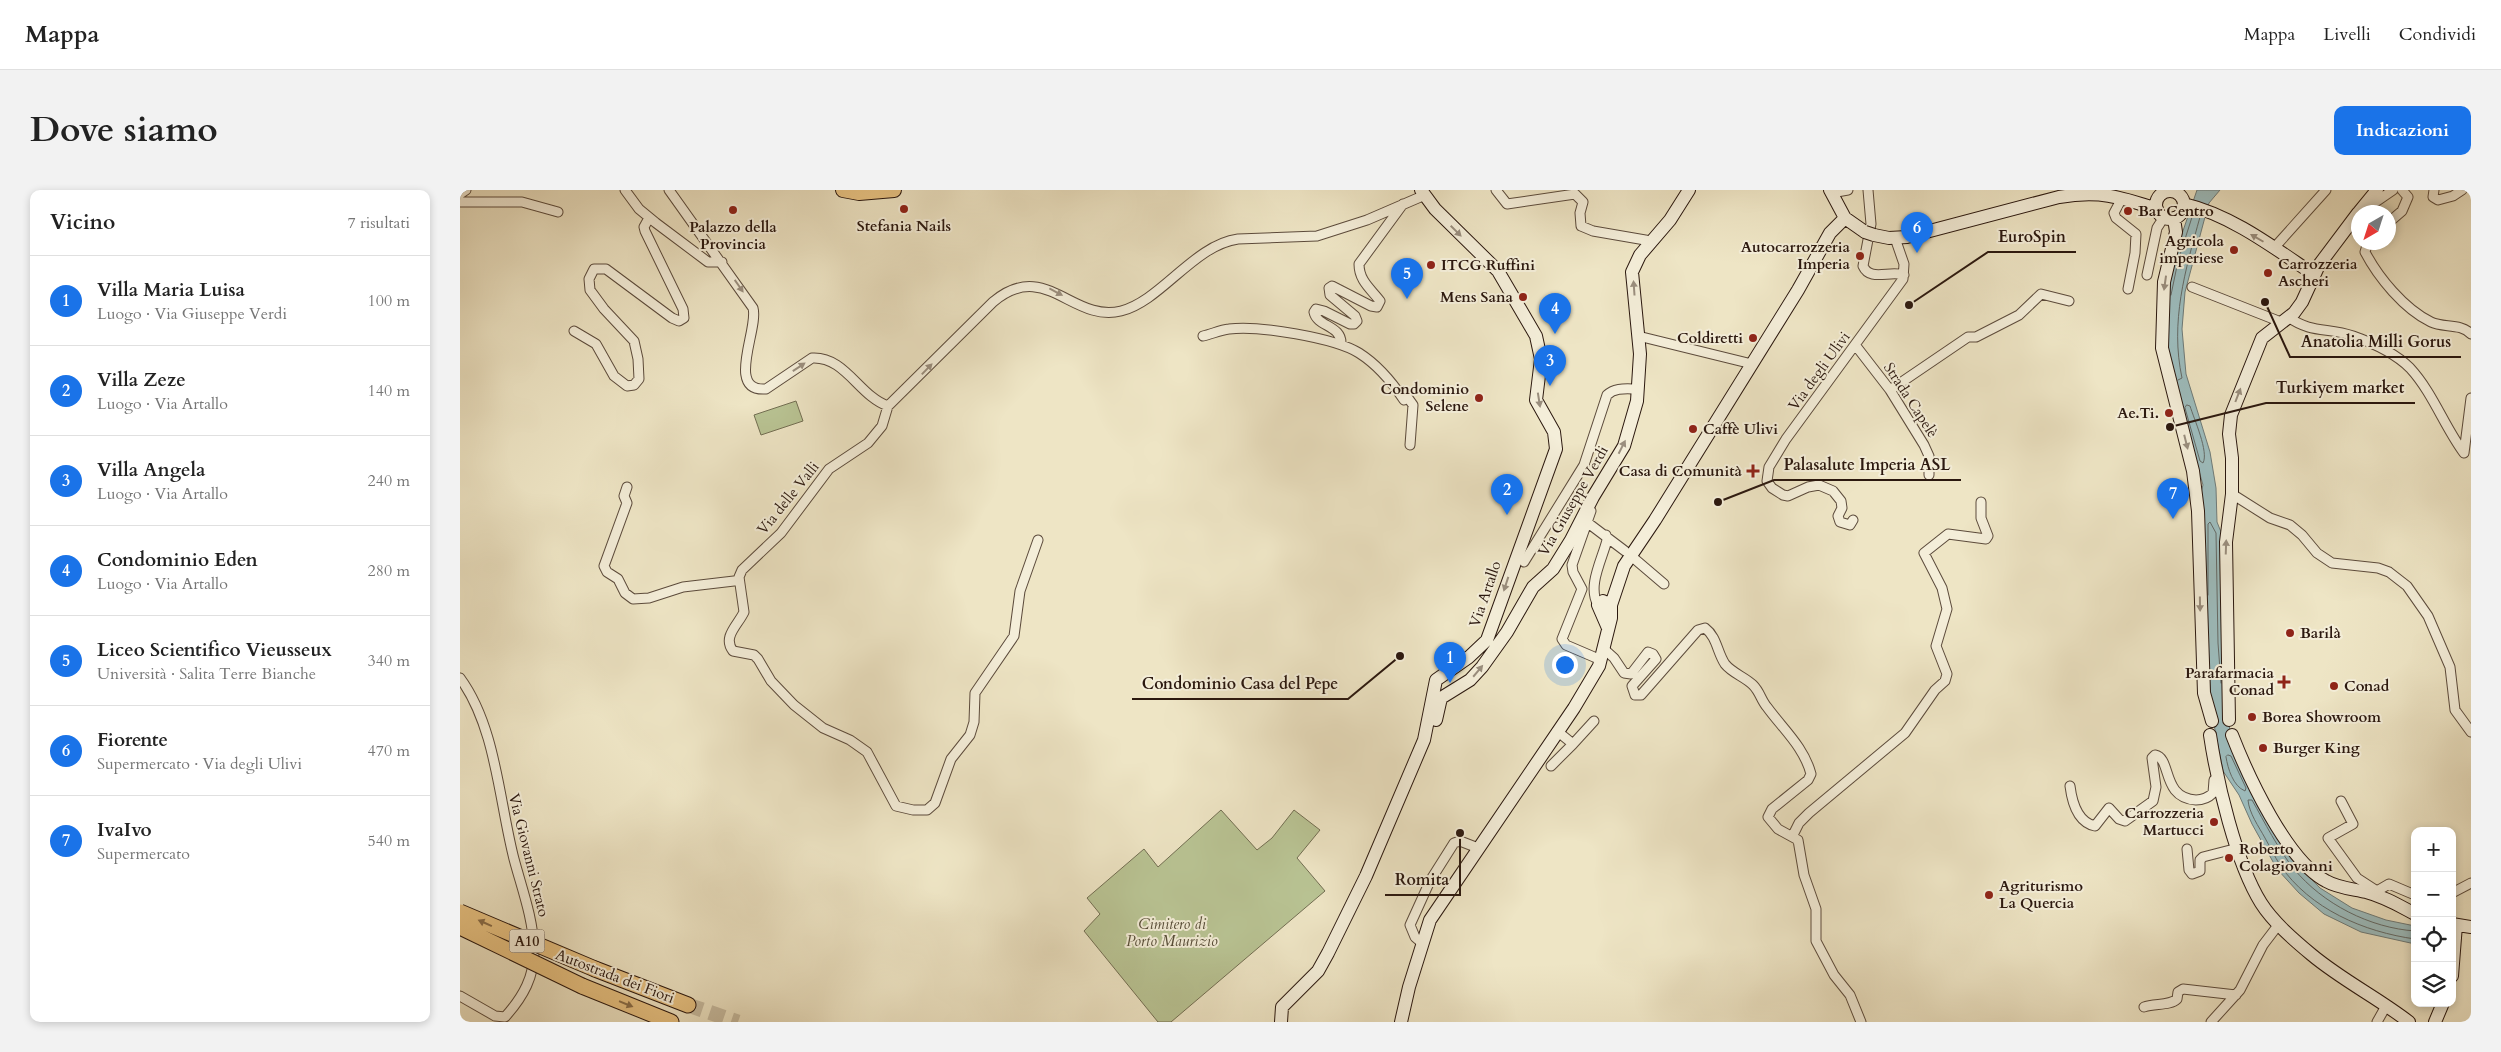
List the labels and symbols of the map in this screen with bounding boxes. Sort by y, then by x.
place label: Bar Centro [2138,201,2214,221]
marker: Stefania Nails [898,203,910,215]
marker: Palazzo della Provincia [727,204,739,216]
marker: Bar Centro [2122,205,2134,217]
north arrow [2351,205,2396,250]
pin: 6 [1901,212,1933,253]
place label: Stefania Nails [857,216,951,236]
place label: Palazzo della Provincia [689,217,777,254]
callout: EuroSpin [1988,221,2076,252]
one-way arrow [1450,225,1462,237]
text: EuroSpin [1998,226,2067,248]
place label: Agricola imperiese [2159,231,2225,268]
one-way arrow [2250,234,2264,242]
place label: Autocarrozzeria Imperia [1741,237,1851,274]
marker: Agricola imperiese [2228,244,2240,256]
marker: Autocarrozzeria Imperia [1854,250,1866,262]
place label: Carrozzeria Ascheri [2278,254,2358,291]
place label: ITCG Ruffini [1441,255,1535,275]
pin: 5 [1391,258,1423,299]
marker: ITCG Ruffini [1425,259,1437,271]
marker: Carrozzeria Ascheri [2262,267,2274,279]
one-way arrow [2161,275,2169,291]
one-way arrow [734,279,744,293]
one-way arrow [1629,279,1637,295]
place label: Mens Sana [1440,287,1514,307]
one-way arrow [1049,288,1062,297]
marker: Mens Sana [1517,291,1529,303]
pin: 4 [1539,293,1571,334]
callout: Anatolia Milli Gorus [2290,326,2461,357]
street label: Via degli Ulivi [1784,327,1854,415]
place label: Coldiretti [1677,328,1743,348]
text: Anatolia Milli Gorus [2301,331,2451,353]
marker: Coldiretti [1747,332,1759,344]
pin: 3 [1534,345,1566,386]
street label: Strada Capelè [1879,358,1943,442]
one-way arrow [792,362,805,372]
one-way arrow [921,364,933,376]
callout: Turkiyem market [2266,372,2415,403]
text: Turkiyem market [2276,377,2405,399]
place label: Condominio Selene [1381,379,1469,416]
one-way arrow [2234,387,2242,402]
marker: Condominio Selene [1473,392,1485,404]
one-way arrow [1535,392,1543,408]
place label: Ae.Ti. [2117,403,2159,423]
marker: Ae.Ti. [2163,407,2175,419]
place label: Caffè Ulivi [1703,419,1778,439]
marker: Caffè Ulivi [1687,423,1699,435]
one-way arrow [2182,435,2190,450]
one-way arrow [1618,440,1626,455]
street label: Via Giuseppe Verdi [1533,442,1613,560]
callout: Palasalute Imperia ASL [1774,449,1961,480]
text: Palasalute Imperia ASL [1784,454,1951,476]
street label: Via delle Valli [752,457,824,539]
place label: Casa di Comunità [1619,461,1743,481]
marker: Casa di Comunità [1746,464,1760,478]
pin: 2 [1491,474,1523,515]
pin: 7 [2157,478,2189,519]
one-way arrow [2222,539,2230,555]
street label: Via Artallo [1464,558,1506,630]
one-way arrow [1502,576,1509,591]
one-way arrow [2196,596,2204,612]
place label: Barilà [2300,623,2341,643]
marker: Barilà [2284,627,2296,639]
pin: 1 [1434,642,1466,683]
your location [1552,652,1578,678]
place label: Parafarmacia Conad [2185,663,2275,700]
one-way arrow [1473,665,1484,678]
callout: Condominio Casa del Pepe [1132,668,1348,699]
text: Condominio Casa del Pepe [1142,673,1338,695]
marker: Parafarmacia Conad [2278,676,2290,688]
place label: Conad [2344,676,2390,696]
marker: Conad [2328,680,2340,692]
place label: Borea Showroom [2262,707,2381,727]
marker: Borea Showroom [2246,711,2258,723]
place label: Burger King [2273,738,2360,758]
marker: Burger King [2257,742,2269,754]
street label: Via Giovanni Strato [504,791,554,919]
place label: Carrozzeria Martucci [2125,803,2205,840]
marker: Carrozzeria Martucci [2208,816,2220,828]
place label: Roberto Colagiovanni [2239,839,2333,876]
marker: Roberto Colagiovanni [2223,852,2235,864]
callout: Romita [1385,864,1460,895]
text: Romita [1395,869,1449,891]
place label: Agriturismo La Quercia [1999,876,2083,913]
marker: Agriturismo La Quercia [1983,889,1995,901]
park label: Cimitero di Porto Maurizio [1126,914,1218,951]
one-way arrow [478,918,492,926]
road number: A10 [510,929,544,952]
street label: Autostrada dei Fiori [553,944,677,1008]
one-way arrow [619,1001,634,1008]

